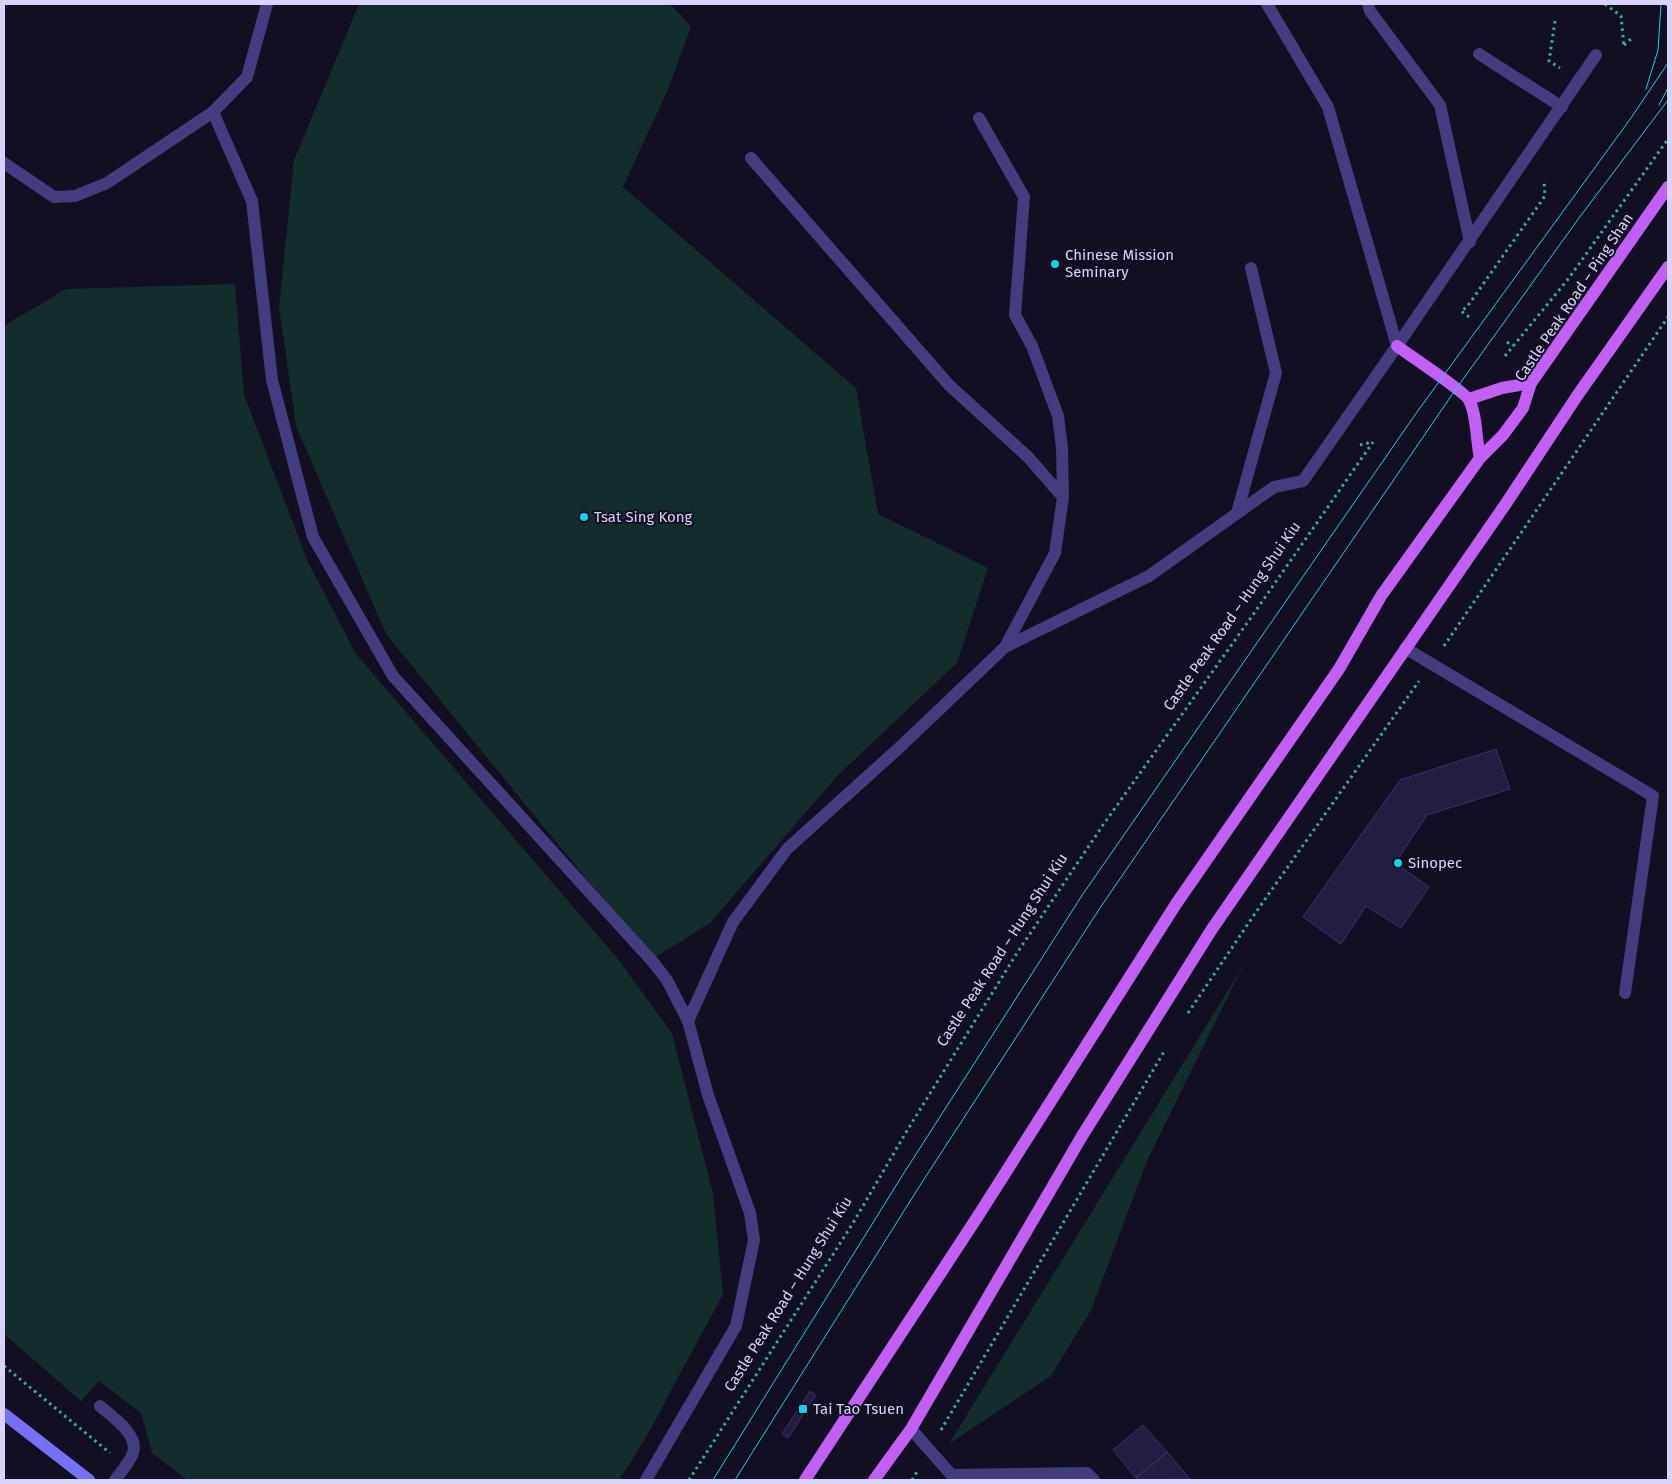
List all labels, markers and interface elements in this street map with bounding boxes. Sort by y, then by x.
street label: Castle Peak Road – Ping Shan [1511,210,1637,384]
place label: Chinese Mission Seminary [1065,246,1174,281]
marker: Chinese Mission Seminary [1049,258,1061,270]
place label: Tsat Sing Kong [594,508,693,526]
marker: Tsat Sing Kong [578,511,590,523]
street label: Castle Peak Road – Hung Shui Kiu [1160,518,1304,714]
street label: Castle Peak Road – Hung Shui Kiu [933,850,1071,1050]
place label: Sinopec [1408,854,1462,872]
marker: Sinopec [1392,857,1404,869]
street label: Castle Peak Road – Hung Shui Kiu [720,1193,856,1395]
place label: Tai Tao Tsuen [813,1400,904,1418]
marker: Tai Tao Tsuen [797,1403,809,1415]

